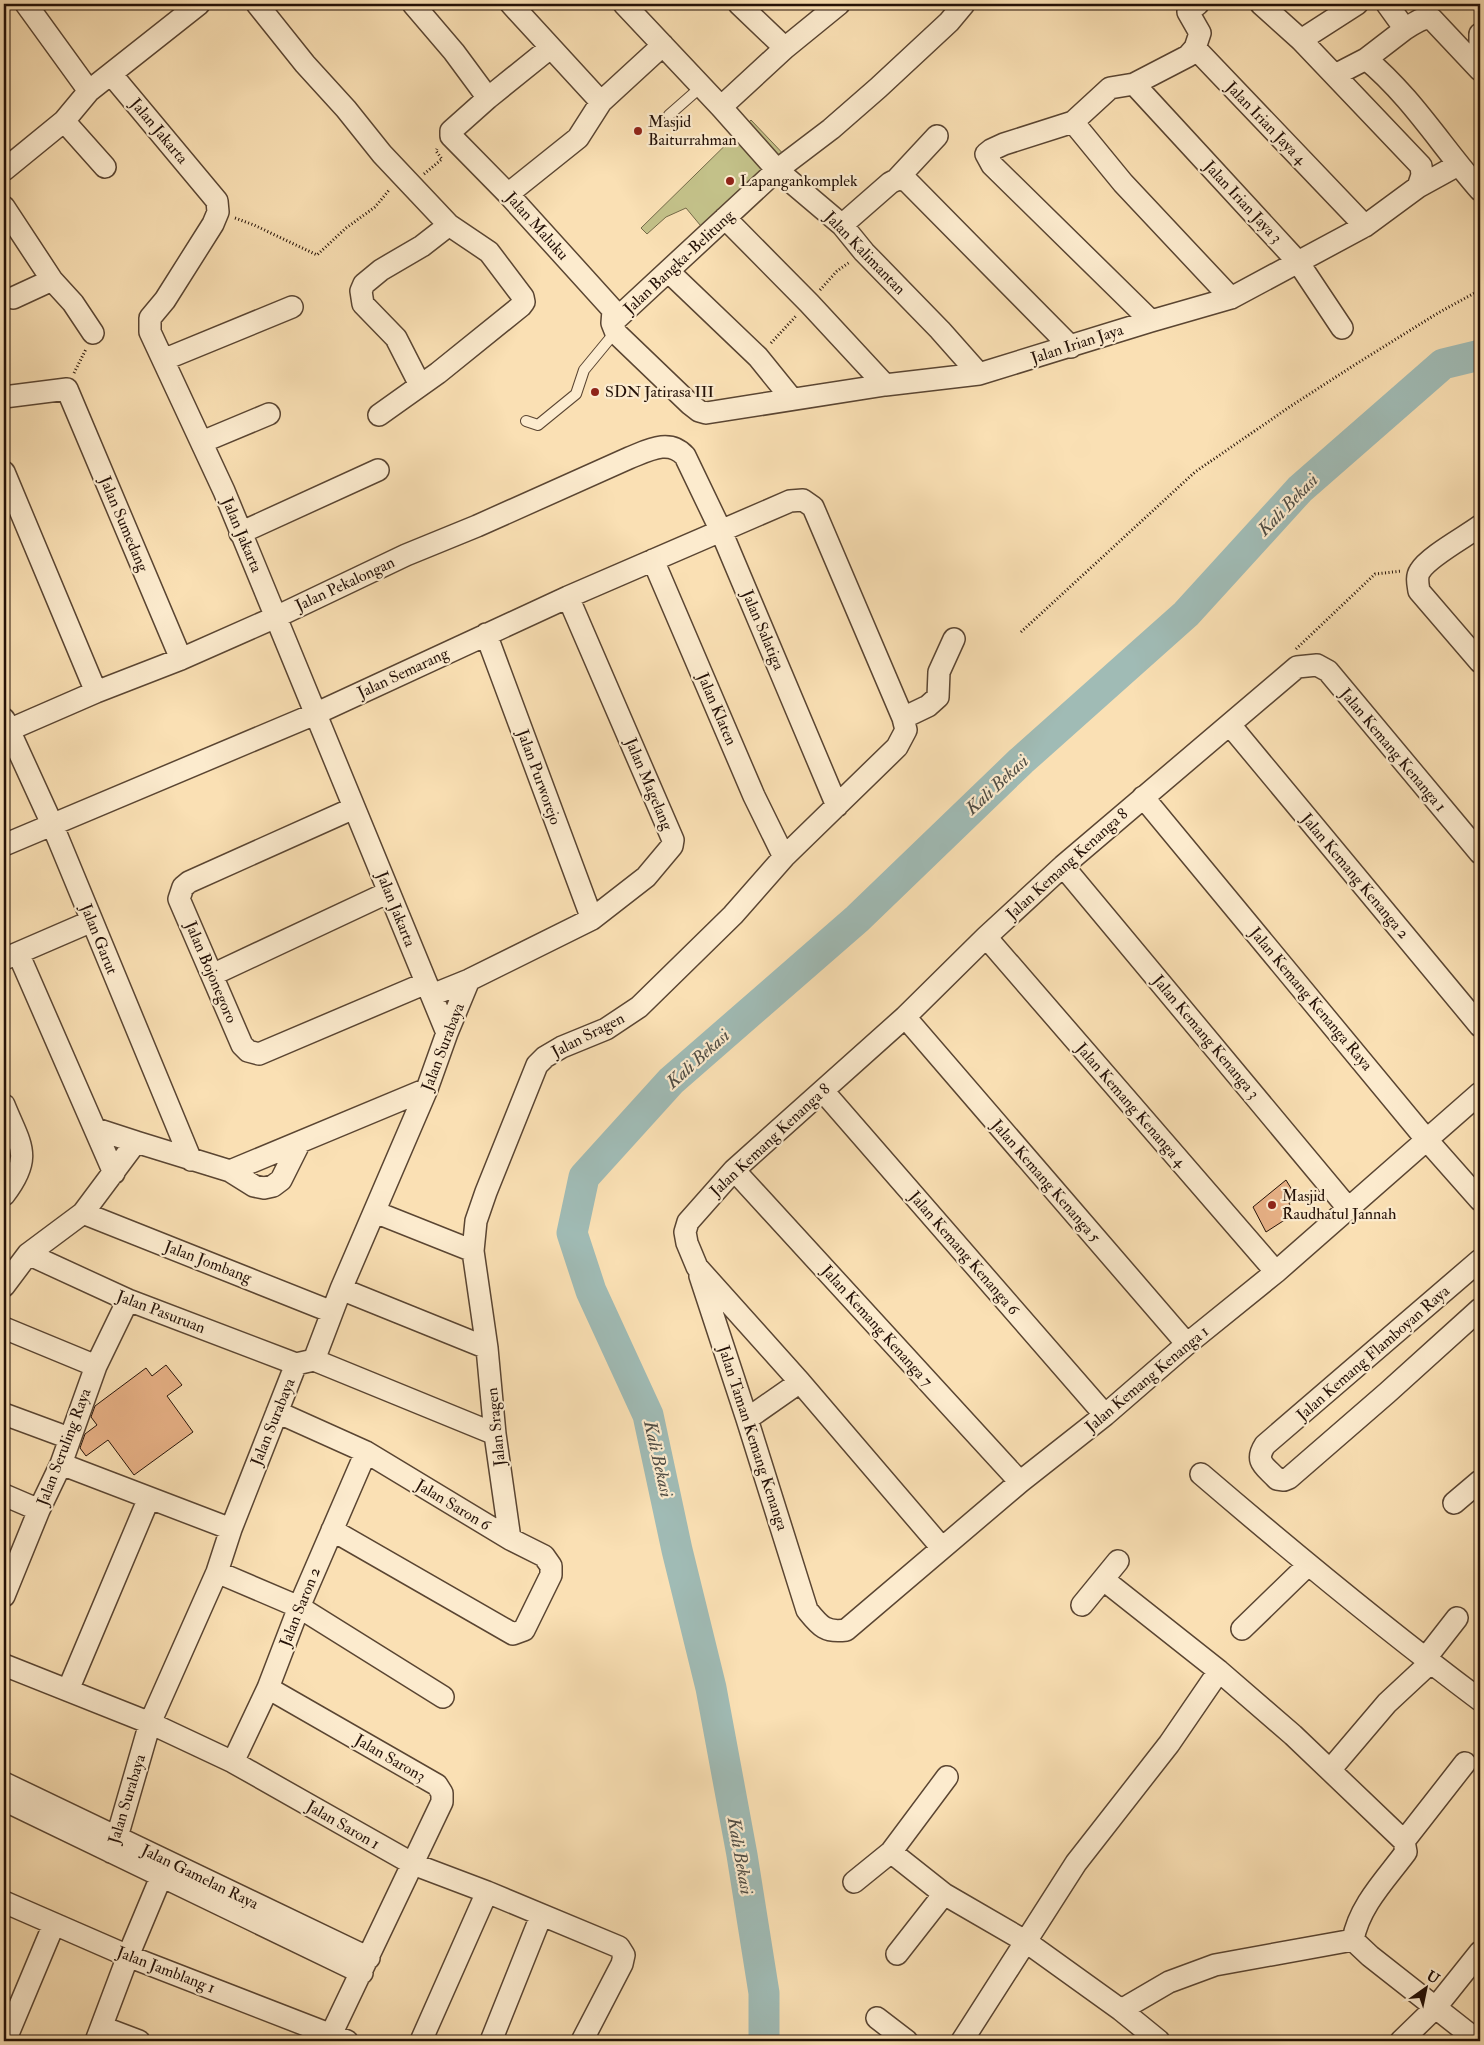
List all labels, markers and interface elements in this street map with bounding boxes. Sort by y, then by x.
street label: Jalan Irian Jaya 4 [1220,76,1312,170]
street label: Jalan Jakarta [124,93,192,169]
place label: Masjid Baiturrahman [648,112,737,150]
marker: Masjid Baiturrahman [632,125,644,137]
street label: Jalan Irian Jaya 3 [1198,156,1286,248]
place label: Lapangankomplek [740,171,858,192]
marker: Lapangankomplek [724,175,736,187]
street label: Jalan Maluku [500,187,573,265]
street label: Jalan Bangka-Belitung [619,205,740,320]
street label: Jalan Kalimantan [819,206,910,300]
street label: Jalan Irian Jaya [1027,320,1126,370]
place label: SDN Jatirasa III [605,382,714,403]
marker: SDN Jatirasa III [589,386,601,398]
water label: Kali Bekasi [1252,469,1323,542]
street label: Jalan Sumedang [94,472,154,576]
street label: Jalan Jakarta [216,494,267,576]
street label: Jalan Pekalongan [291,552,398,617]
street label: Jalan Salatiga [736,586,789,674]
street label: Jalan Semarang [353,643,453,704]
street label: Jalan Klaten [691,669,741,749]
street label: Jalan Kemang Kenanga 1 [1334,683,1451,817]
street label: Jalan Purworejo [511,726,566,828]
street label: Jalan Magelang [619,734,678,835]
water label: Kali Bekasi [960,750,1033,821]
street label: Jalan Kemang Kenanga 8 [1001,804,1133,925]
street label: Jalan Kemang Kenanga 2 [1295,808,1413,944]
street label: Jalan Jakarta [371,867,420,950]
street label: Jalan Garut [74,900,122,978]
street label: Jalan Bojonegoro [179,917,242,1027]
street label: Jalan Kemang Kenanga Raya [1244,922,1377,1076]
street label: Jalan Kemang Kenanga 3 [1147,970,1264,1104]
street label: Jalan Surabaya [417,1000,470,1095]
street label: Jalan Sragen [547,1008,628,1063]
water label: Kali Bekasi [661,1024,735,1094]
street label: Jalan Kemang Kenanga 4 [1070,1038,1191,1173]
street label: Jalan Kemang Kenanga 8 [705,1079,835,1202]
street label: Jalan Kemang Kenanga 5 [986,1115,1105,1247]
street label: Jalan Kemang Kenanga 6 [903,1186,1024,1320]
place label: Masjid Raudhatul Jannah [1282,1186,1397,1225]
marker: Masjid Raudhatul Jannah [1266,1199,1278,1211]
street label: Jalan Jombang [160,1236,255,1289]
street label: Jalan Kemang Kenanga 7 [816,1260,937,1392]
street label: Jalan Kemang Flamboyan Raya [1292,1281,1455,1426]
street label: Jalan Pasuruan [113,1286,208,1339]
street label: Jalan Kemang Kenanga 1 [1080,1321,1214,1438]
street label: Jalan Taman Kemang Kenanga [712,1342,793,1534]
street label: Jalan Surabaya [246,1375,301,1470]
street label: Jalan Seruling Raya [32,1385,97,1510]
street label: Jalan Sragen [482,1386,511,1468]
water label: Kali Bekasi [638,1418,678,1500]
street label: Jalan Saron 6 [411,1474,495,1536]
street label: Jalan Saron 2 [275,1564,326,1651]
street label: Jalan Saron3 [350,1729,429,1787]
street label: Jalan Surabaya [104,1751,151,1847]
street label: Jalan Saron 1 [301,1795,383,1855]
water label: Kali Bekasi [722,1815,758,1896]
street label: Jalan Gamelan Raya [137,1840,262,1915]
street label: Jalan Jamblang 1 [113,1942,218,1999]
north arrow [1402,1962,1452,2012]
text: U [1423,1967,1443,1988]

